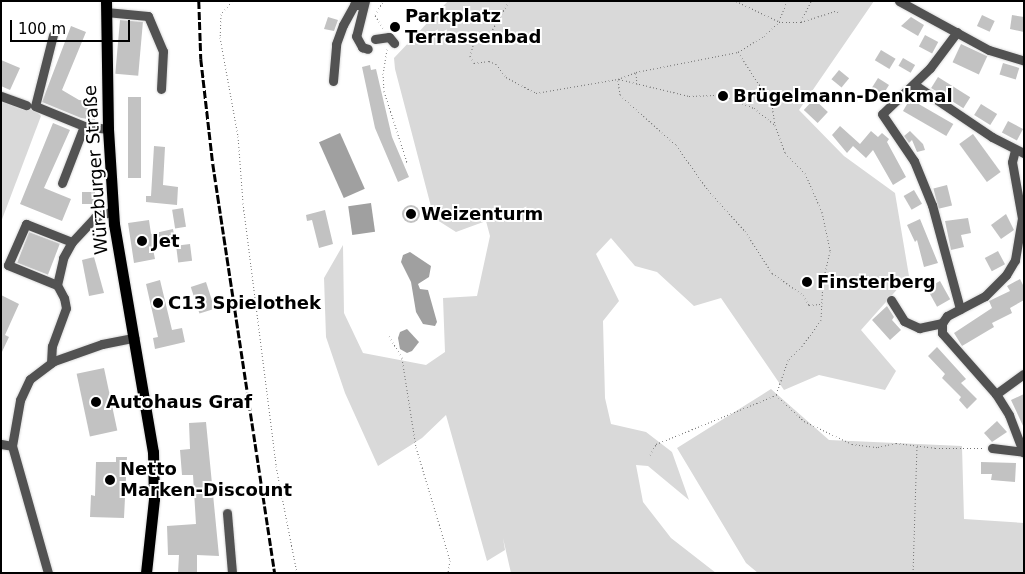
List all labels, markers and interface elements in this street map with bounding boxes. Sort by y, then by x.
place label: Parkplatz Terrassenbad [405,6,541,48]
scale bar [12,10,132,42]
text: 100 m [18,20,66,38]
marker: Parkplatz Terrassenbad [389,21,401,33]
street label: Würzburger Straße [79,84,113,256]
place label: Brügelmann-Denkmal [733,85,953,107]
marker: Brügelmann-Denkmal [717,90,729,102]
place label: Weizenturm [421,203,543,225]
marker: Weizenturm [405,208,417,220]
place label: Jet [152,230,180,252]
marker: Jet [136,235,148,247]
place label: Finsterberg [817,271,936,293]
marker: Finsterberg [801,276,813,288]
place label: C13 Spielothek [168,292,321,314]
marker: C13 Spielothek [152,297,164,309]
place label: Autohaus Graf [106,391,252,413]
marker: Autohaus Graf [90,396,102,408]
place label: Netto Marken-Discount [120,459,292,502]
marker: Netto Marken-Discount [104,474,116,486]

